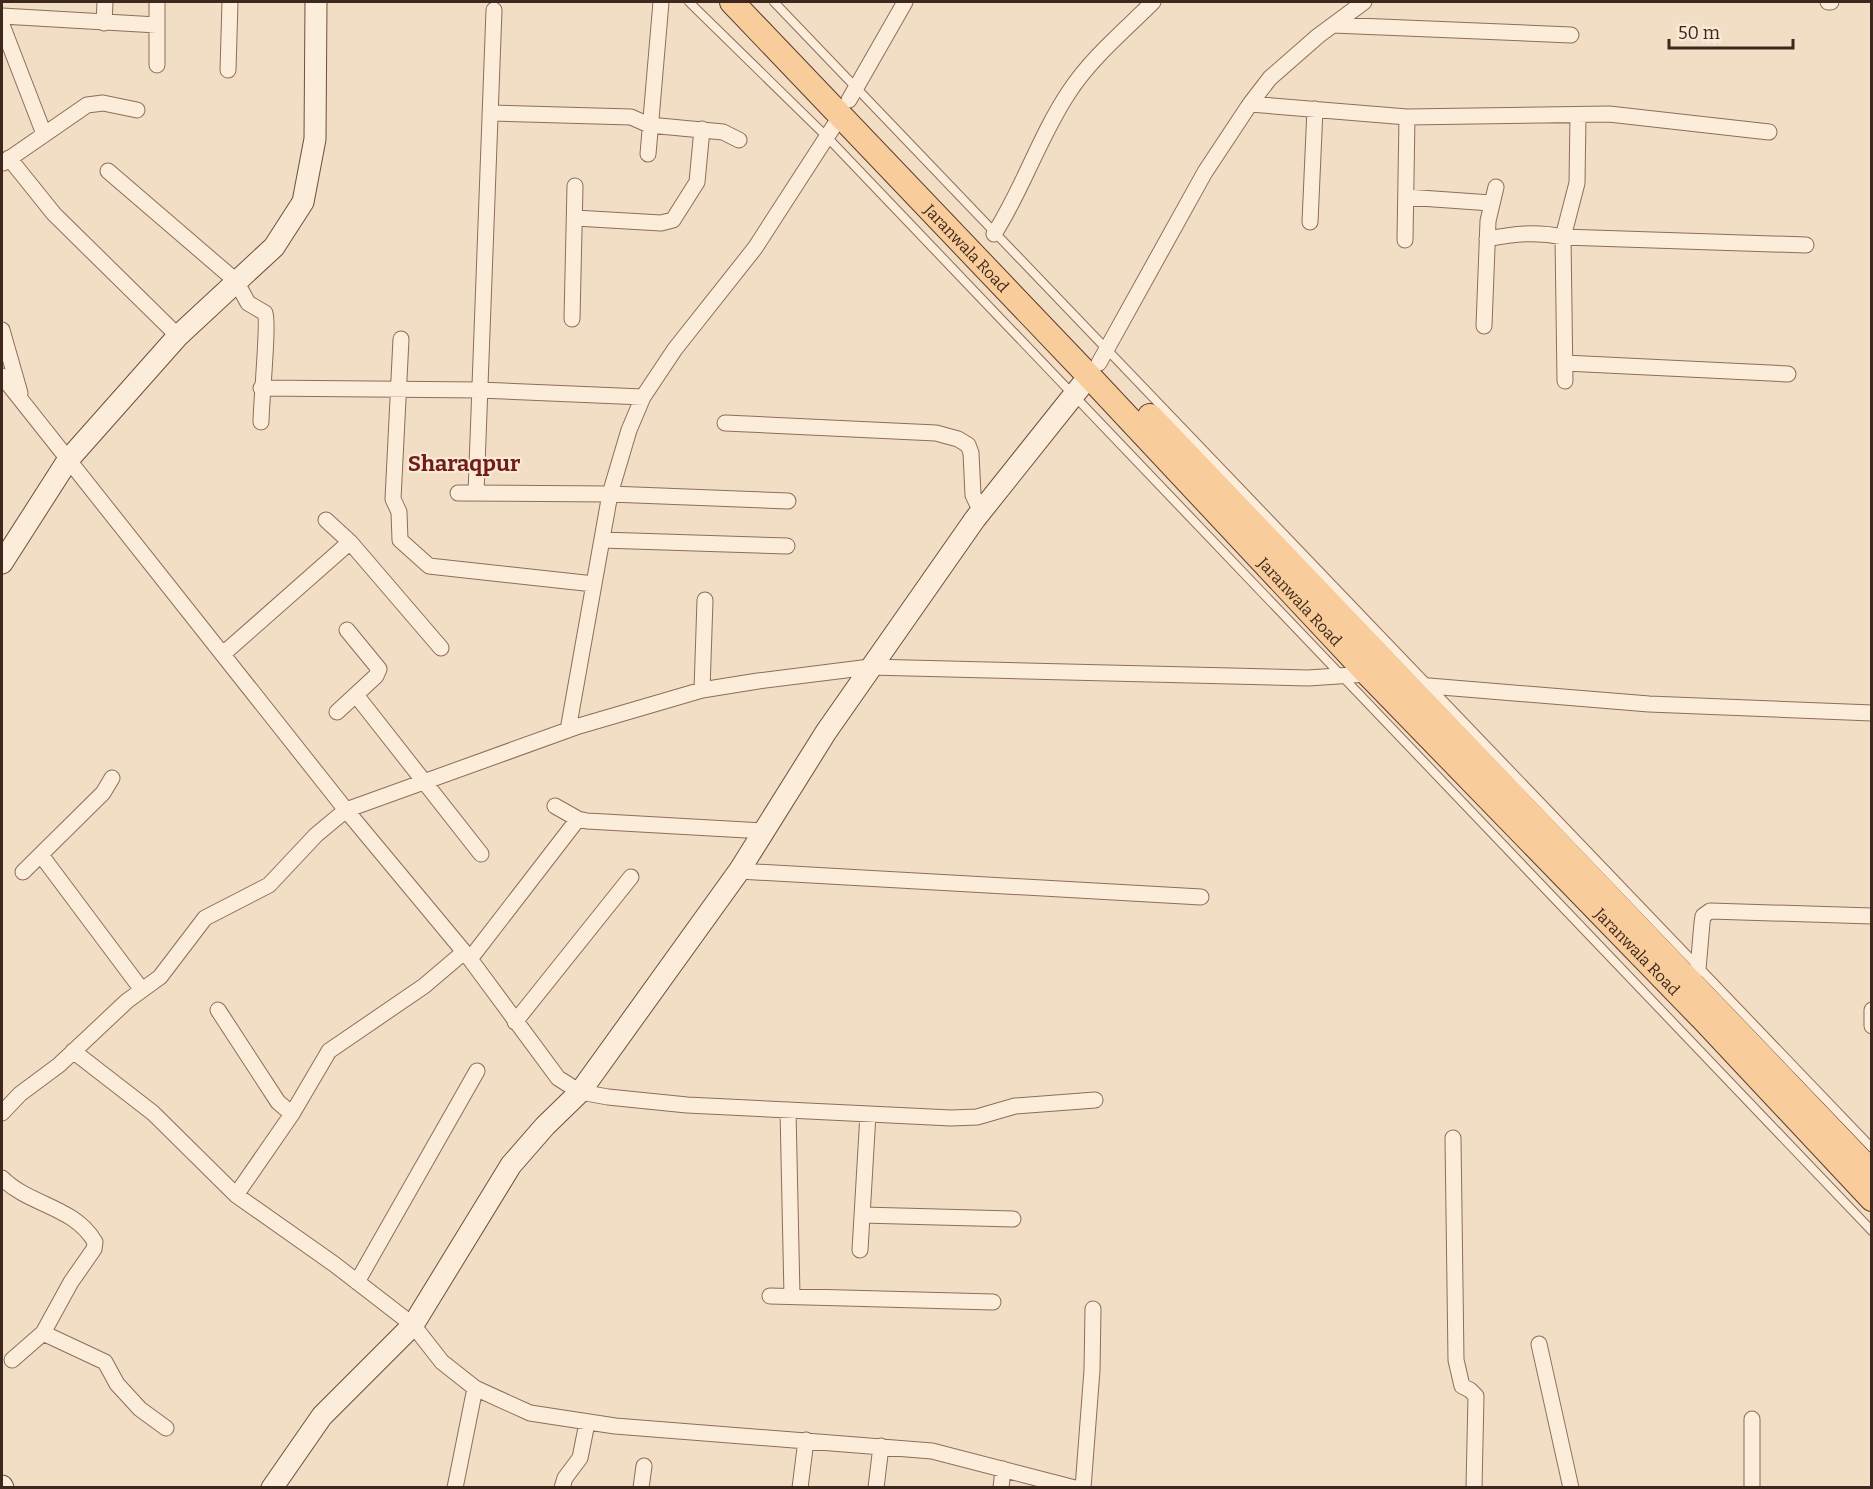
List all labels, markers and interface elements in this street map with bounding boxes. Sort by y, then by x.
scale bar [1669,12,1794,50]
text: 50 m [1678,22,1720,44]
street label: Jaranwala Road [920,199,1013,296]
district label: Sharaqpur [408,450,521,477]
street label: Jaranwala Road [1254,553,1346,650]
street label: Jaranwala Road [1590,903,1684,999]

